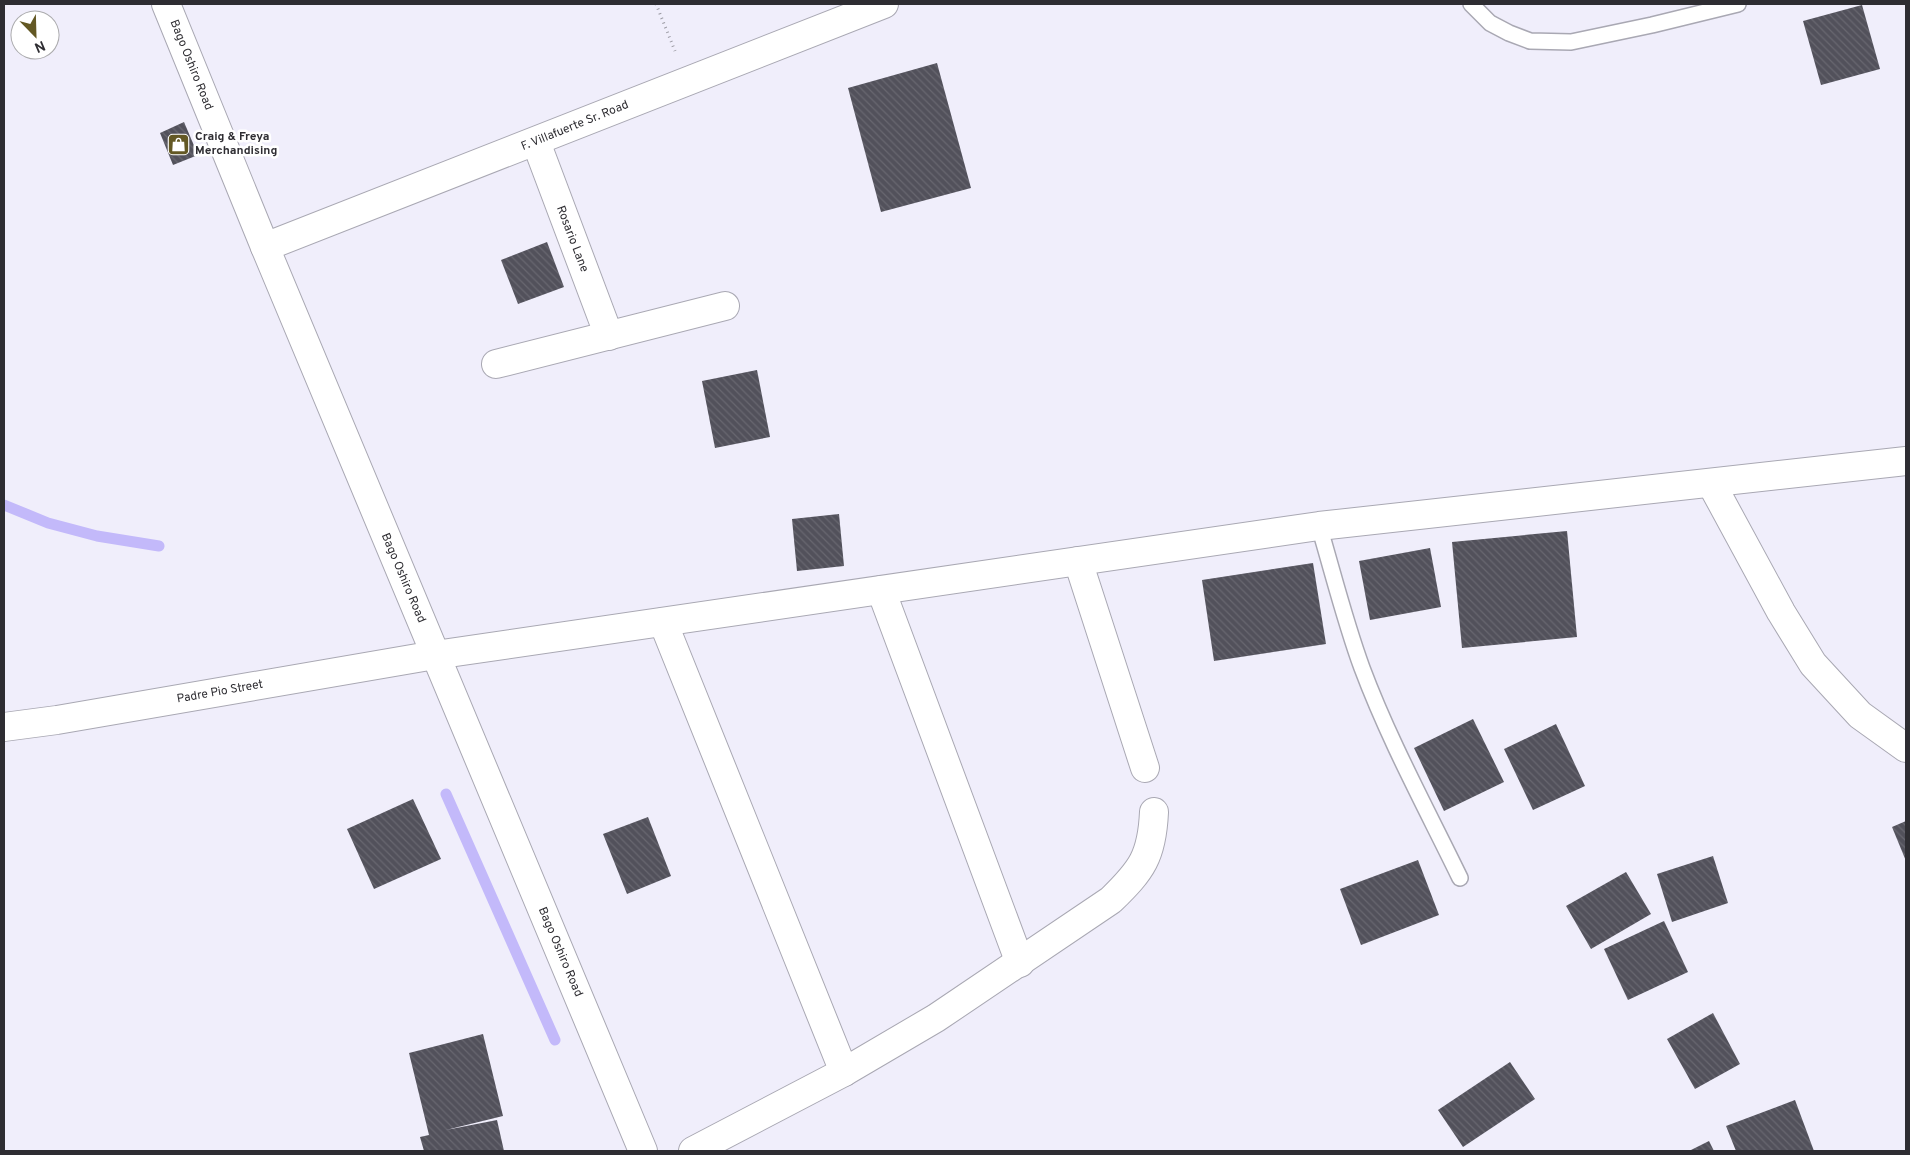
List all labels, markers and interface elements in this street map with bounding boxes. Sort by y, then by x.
north arrow [10,10,60,60]
street label: Bago Oshiro Road [166,17,216,113]
text: N [32,36,47,55]
street label: F. Villafuerte Sr. Road [519,97,631,155]
place label: Craig & Freya Merchandising [195,129,277,159]
shop icon: Craig & Freya Merchandising [167,132,191,156]
street label: Rosario Lane [552,203,592,275]
street label: Bago Oshiro Road [377,531,429,625]
street label: Padre Pio Street [176,677,264,707]
street label: Bago Oshiro Road [534,905,586,999]

